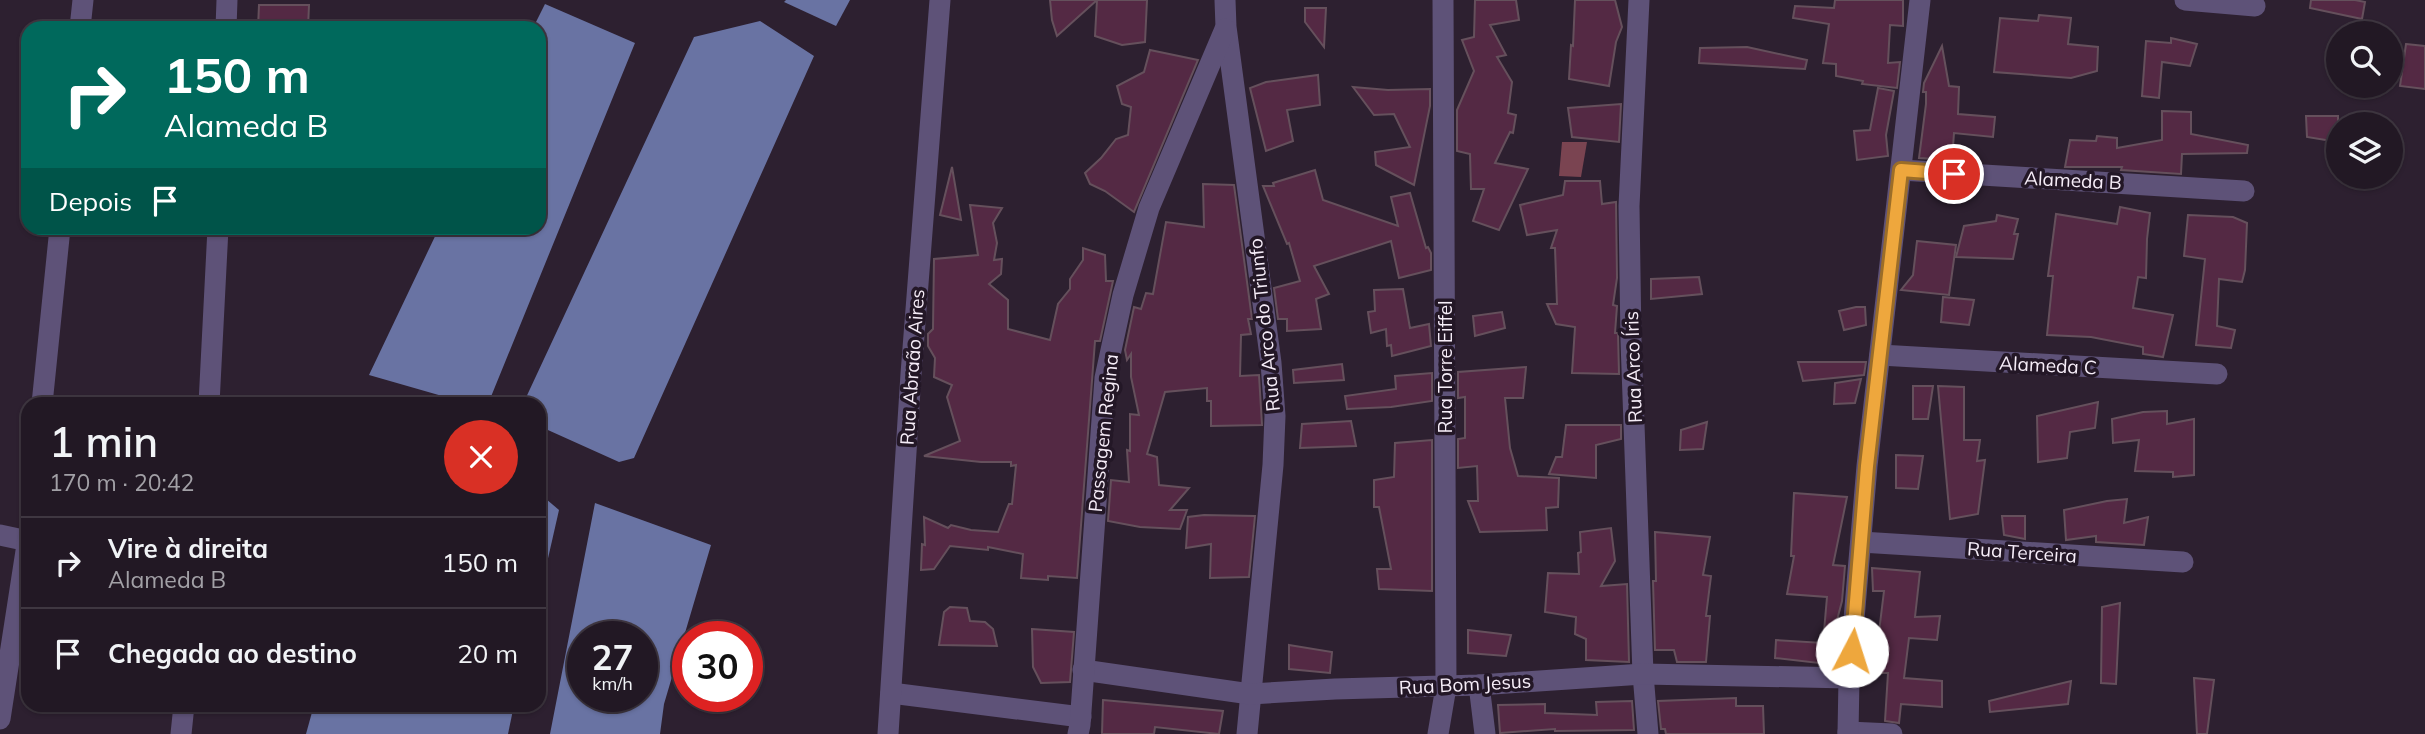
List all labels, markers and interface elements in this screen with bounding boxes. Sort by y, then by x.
map controls [2326,21,2403,189]
button: search [2326,21,2403,98]
text: 150 m [164,44,310,105]
icon: right [49,49,140,140]
text: Alameda B [164,105,328,145]
button: layers [2326,112,2403,189]
pin [1924,144,1984,204]
icon: arrive [1935,155,1973,193]
street label: Alameda B [2024,165,2122,195]
icon: arrive [146,182,184,220]
text: Depois [49,185,132,218]
street label: Rua Arco do Triunfo [1243,237,1285,413]
street label: Rua Abraão Aires [895,288,929,446]
street label: Rua Torre Eiffel [1433,300,1457,434]
street label: Rua Arco Íris [1619,311,1647,423]
street label: Alameda C [1999,350,2097,380]
street label: Passagem Regina [1083,353,1123,513]
text: 1 min [49,415,158,468]
button: close [444,420,518,494]
text: 170 m · 20:42 [49,468,194,497]
text: Vire à direita [108,532,268,565]
street label: Rua Terceira [1966,536,2078,568]
icon: right [49,544,87,582]
text: 150 m [442,546,518,579]
text: Alameda B [108,565,226,594]
position arrow [1815,614,1889,688]
speed limit sign: 30 [672,621,763,712]
icon: arrive [49,635,87,673]
text: 27 [591,635,634,679]
text: Chegada ao destino [108,637,357,670]
text: 20 m [457,637,518,670]
street label: Rua Bom Jesus [1398,669,1532,699]
text: km/h [592,672,633,695]

